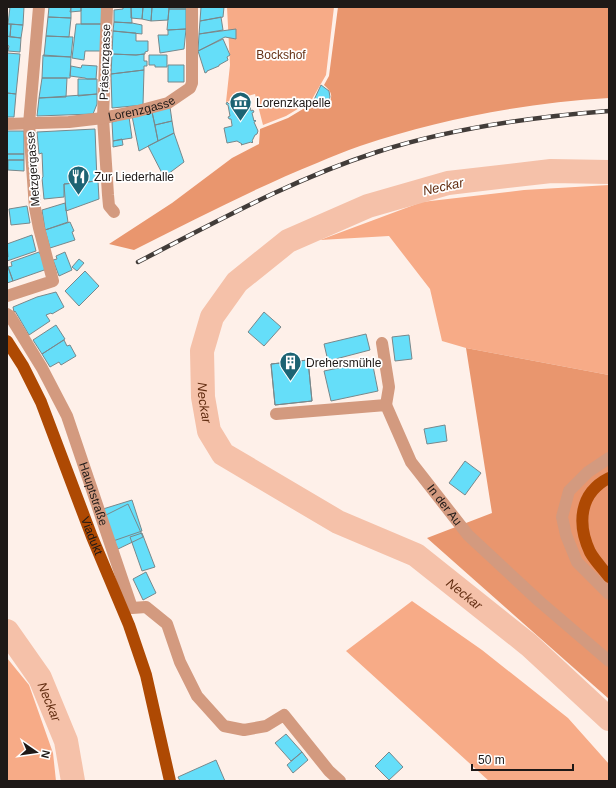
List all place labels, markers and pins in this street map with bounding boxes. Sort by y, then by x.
museum icon: Lorenzkapelle [228,90,254,123]
place label: Lorenzkapelle [256,96,331,110]
restaurant icon: Zur Liederhalle [66,164,92,197]
place label: Zur Liederhalle [94,170,174,184]
building icon: Drehersmühle [278,350,304,383]
place label: Drehersmühle [306,356,382,370]

